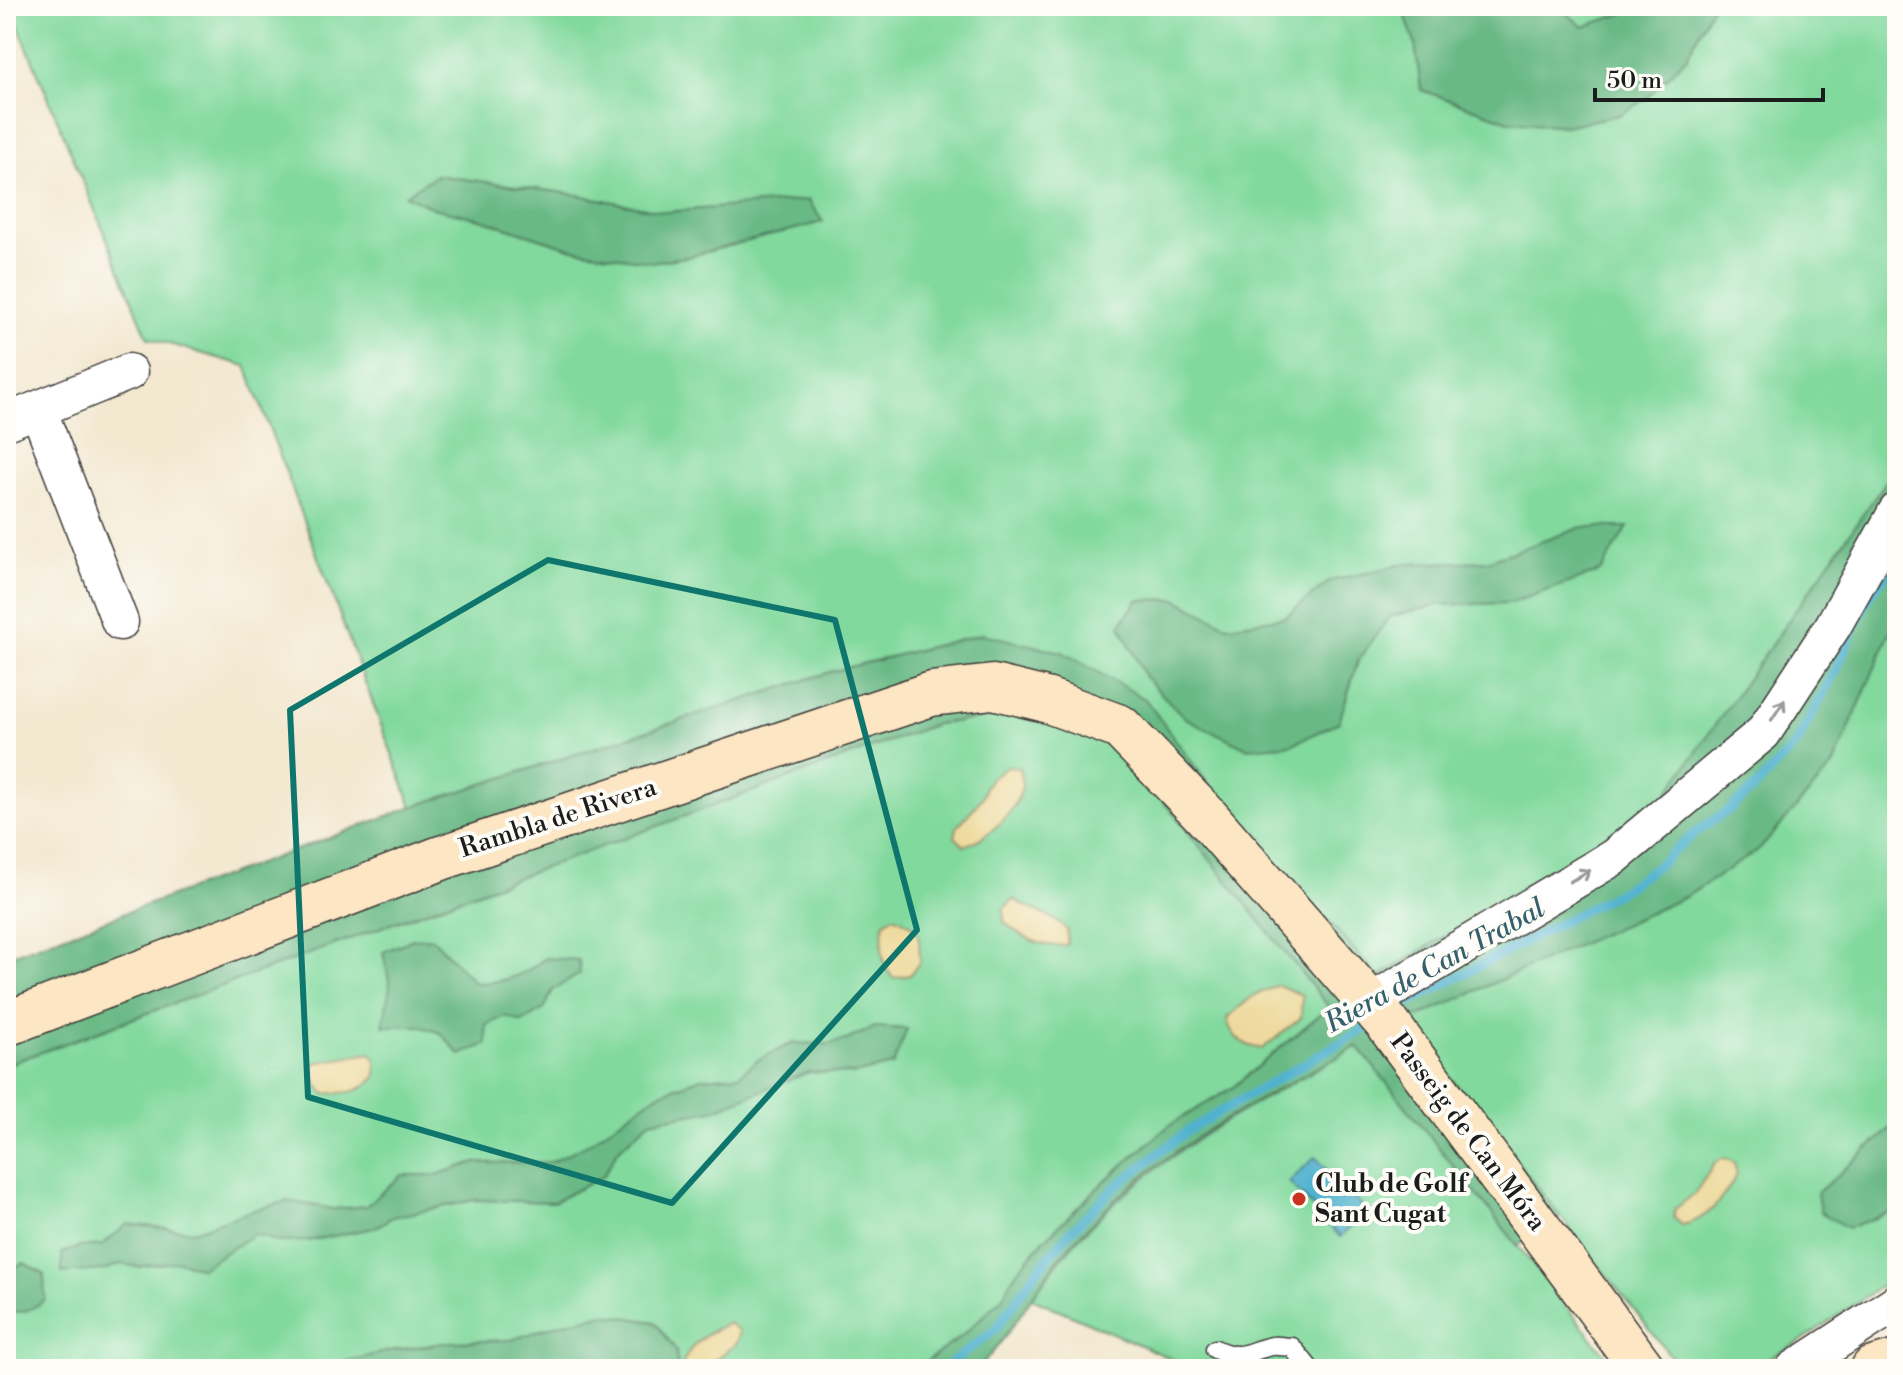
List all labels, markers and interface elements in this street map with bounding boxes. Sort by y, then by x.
scale bar [1595,52,1823,102]
text: 50 m [1607,66,1662,96]
one-way arrow [1771,699,1787,722]
street label: Rambla de Rivera [455,771,661,865]
one-way arrow [1568,868,1591,884]
water label: Riera de Can Trabal [1318,891,1551,1042]
street label: Passeig de Can Móra [1383,1027,1553,1238]
place label: Club de Golf Sant Cugat [1315,1168,1469,1230]
marker: Club de Golf Sant Cugat [1290,1190,1308,1208]

